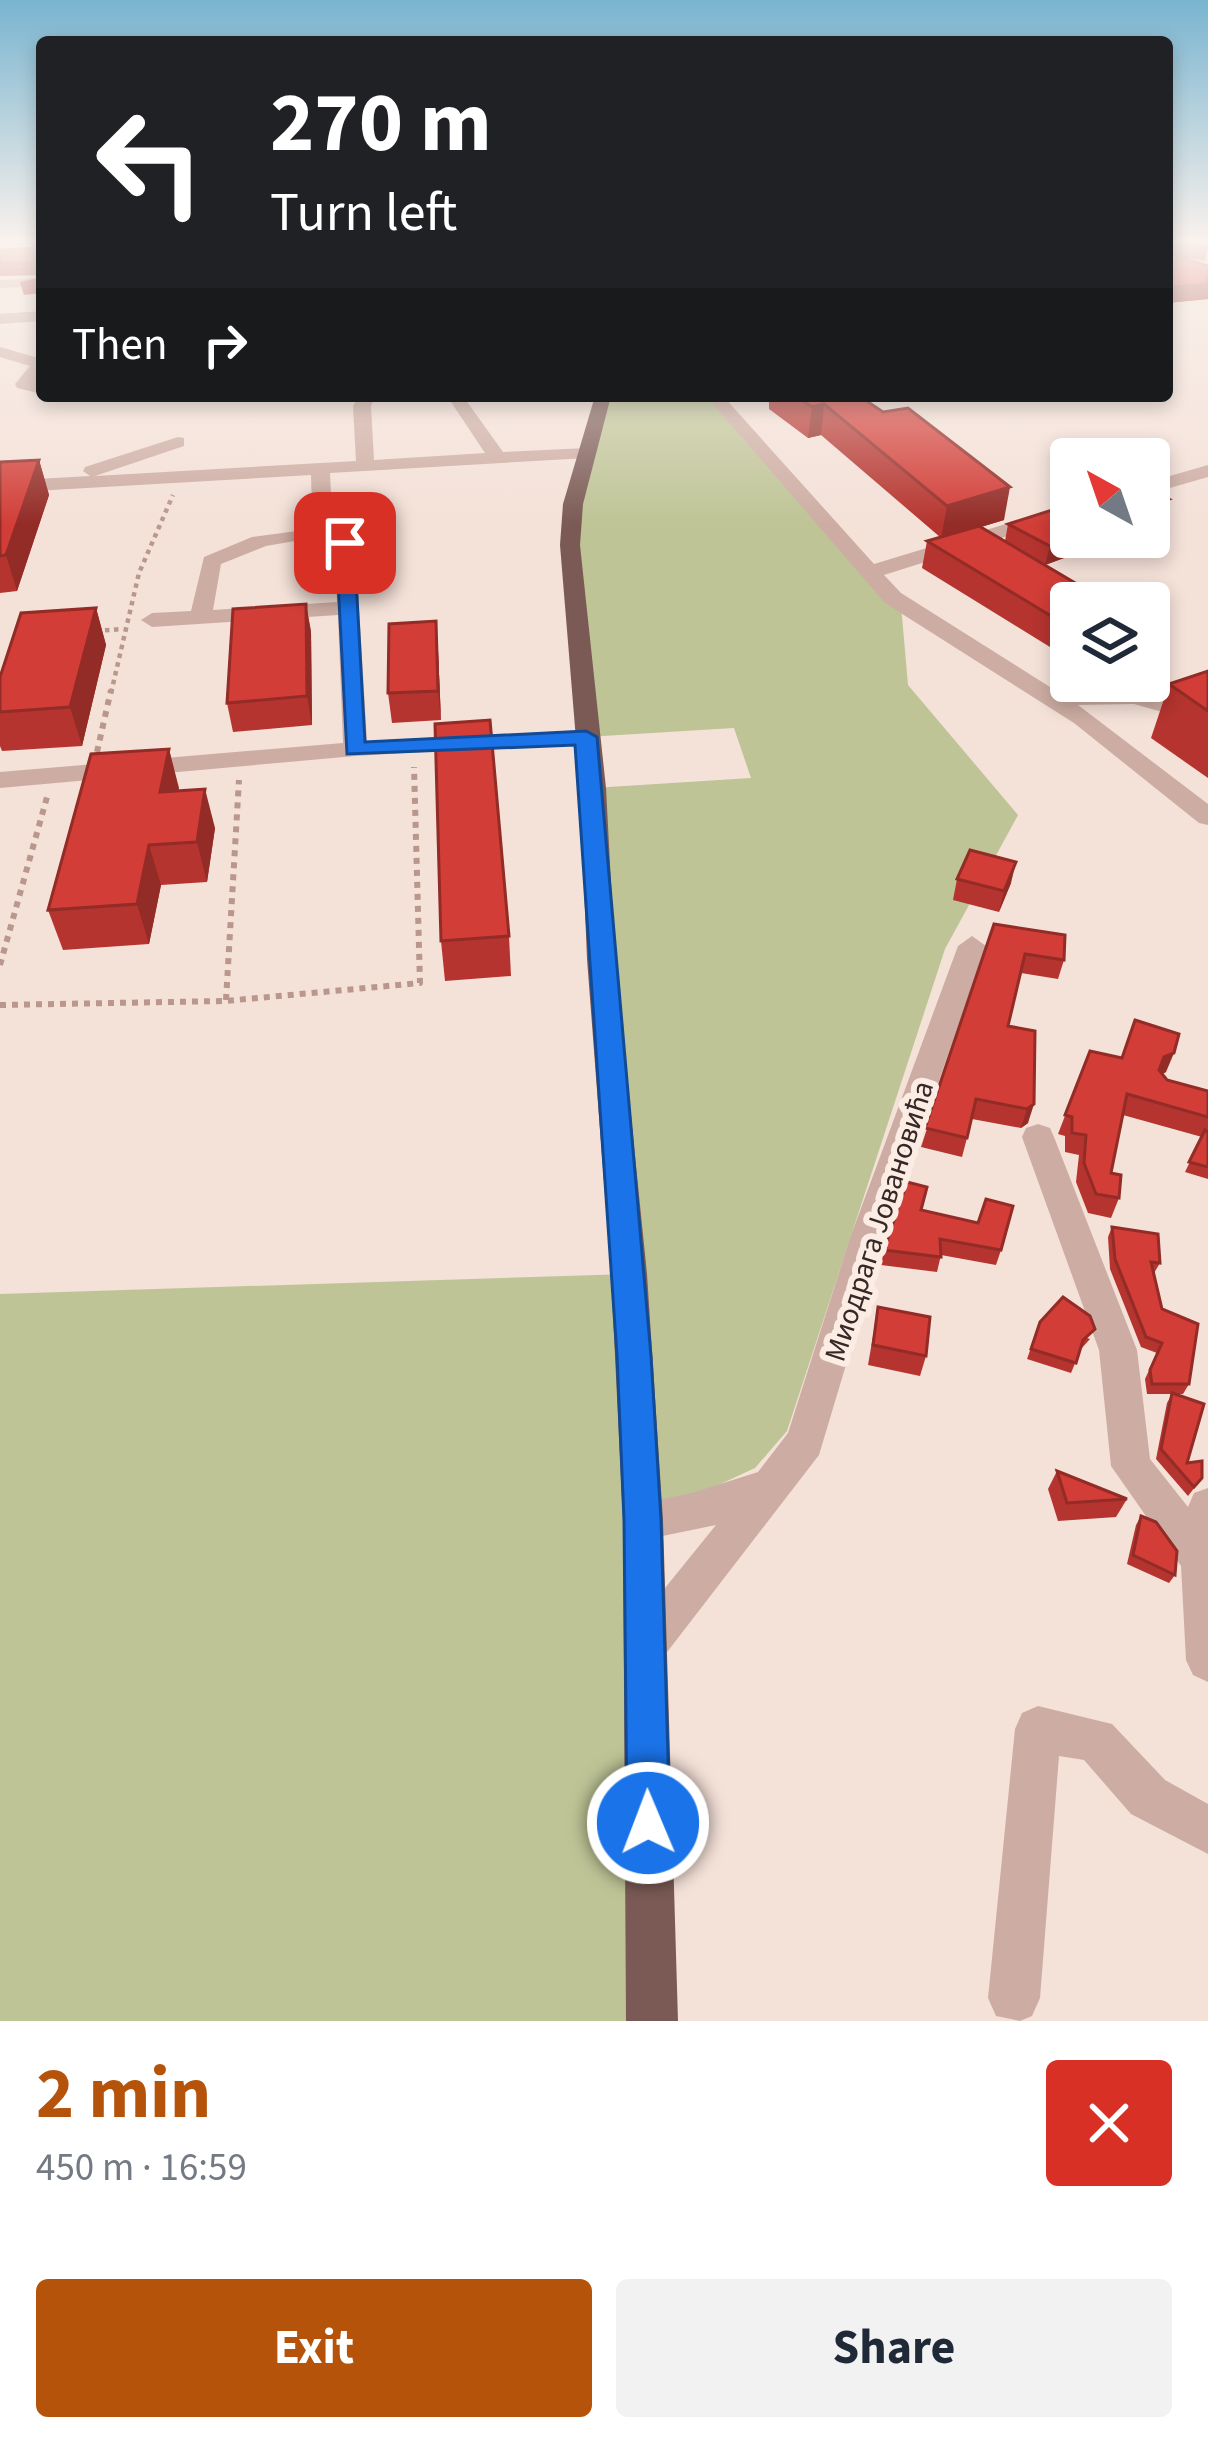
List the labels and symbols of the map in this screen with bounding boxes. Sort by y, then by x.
north arrow [1050,438,1170,558]
pin [294,492,396,594]
street label: Миодрага Јовановића [814,1075,945,1367]
position arrow [585,1760,711,1886]

